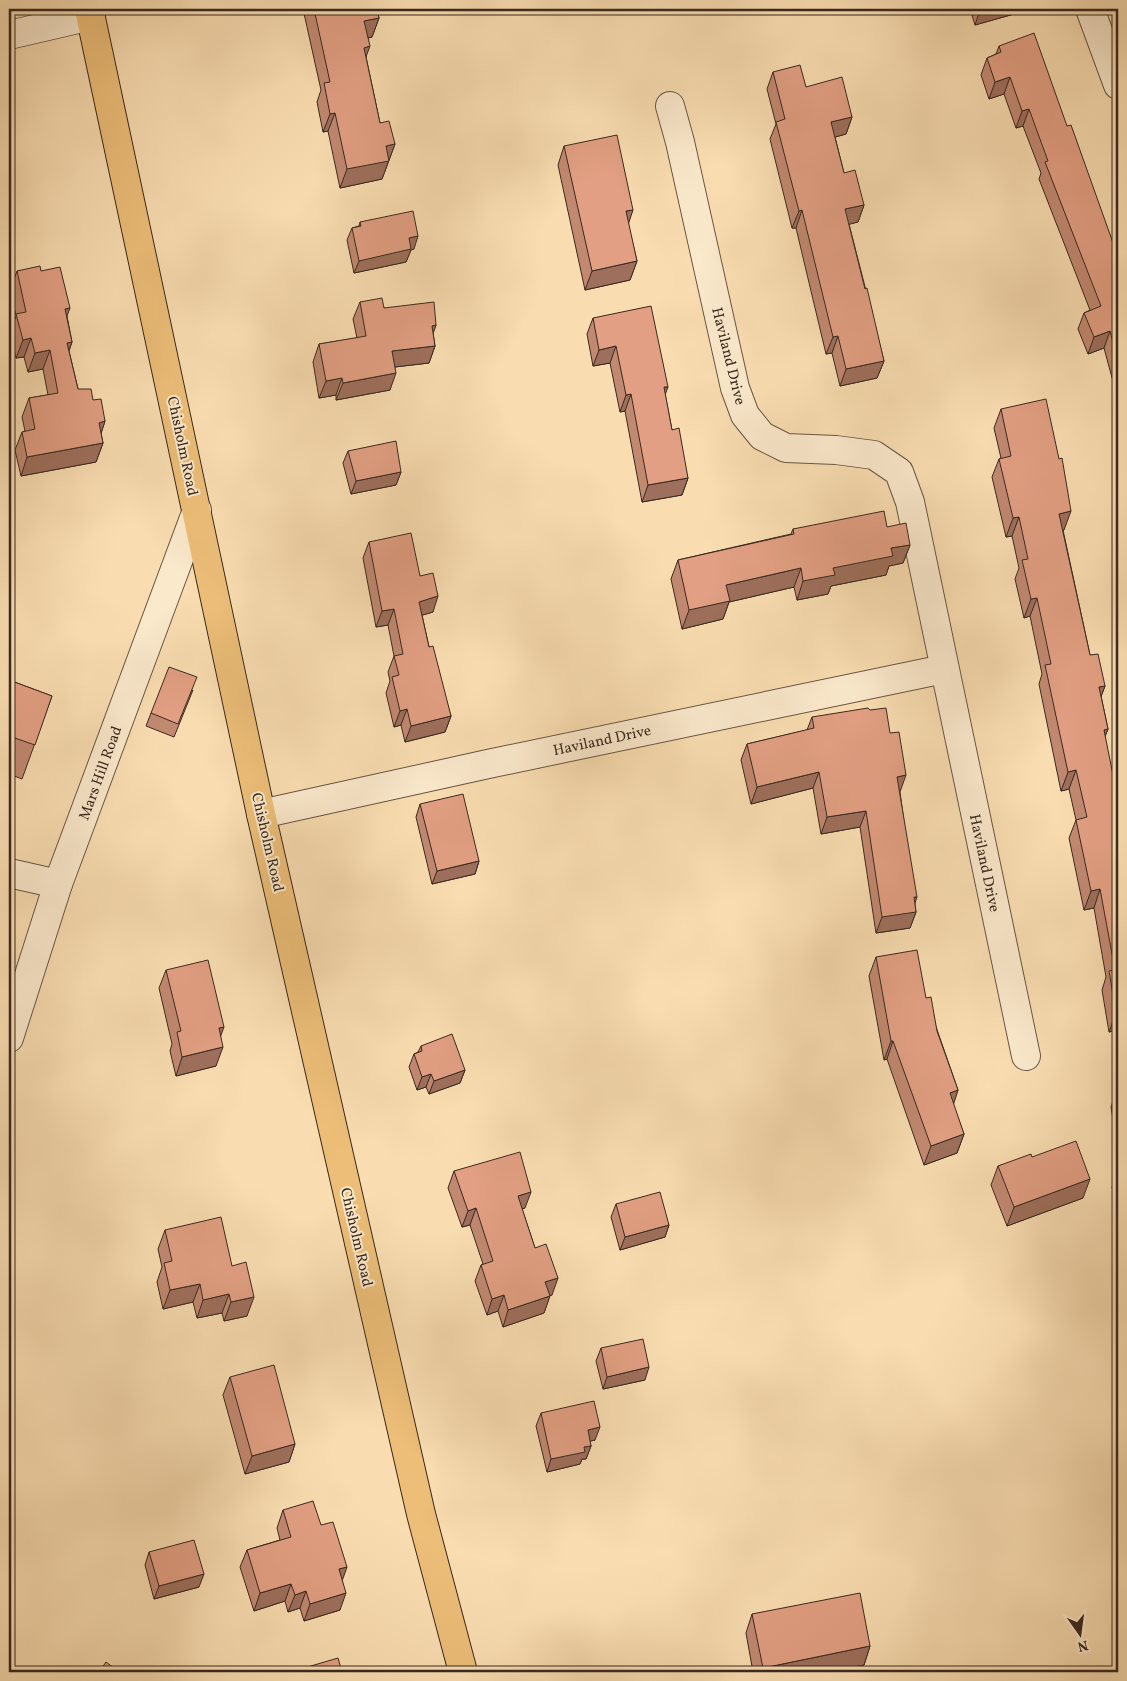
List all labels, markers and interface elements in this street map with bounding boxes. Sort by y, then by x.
street label: Haviland Drive [705,305,750,407]
street label: Chisholm Road [161,395,202,498]
street label: Haviland Drive [551,721,653,762]
street label: Mars Hill Road [75,724,128,824]
street label: Chisholm Road [245,791,288,894]
street label: Haviland Drive [963,812,1004,914]
street label: Chisholm Road [334,1186,377,1289]
north arrow [1054,1608,1104,1658]
text: N [1076,1635,1090,1656]

